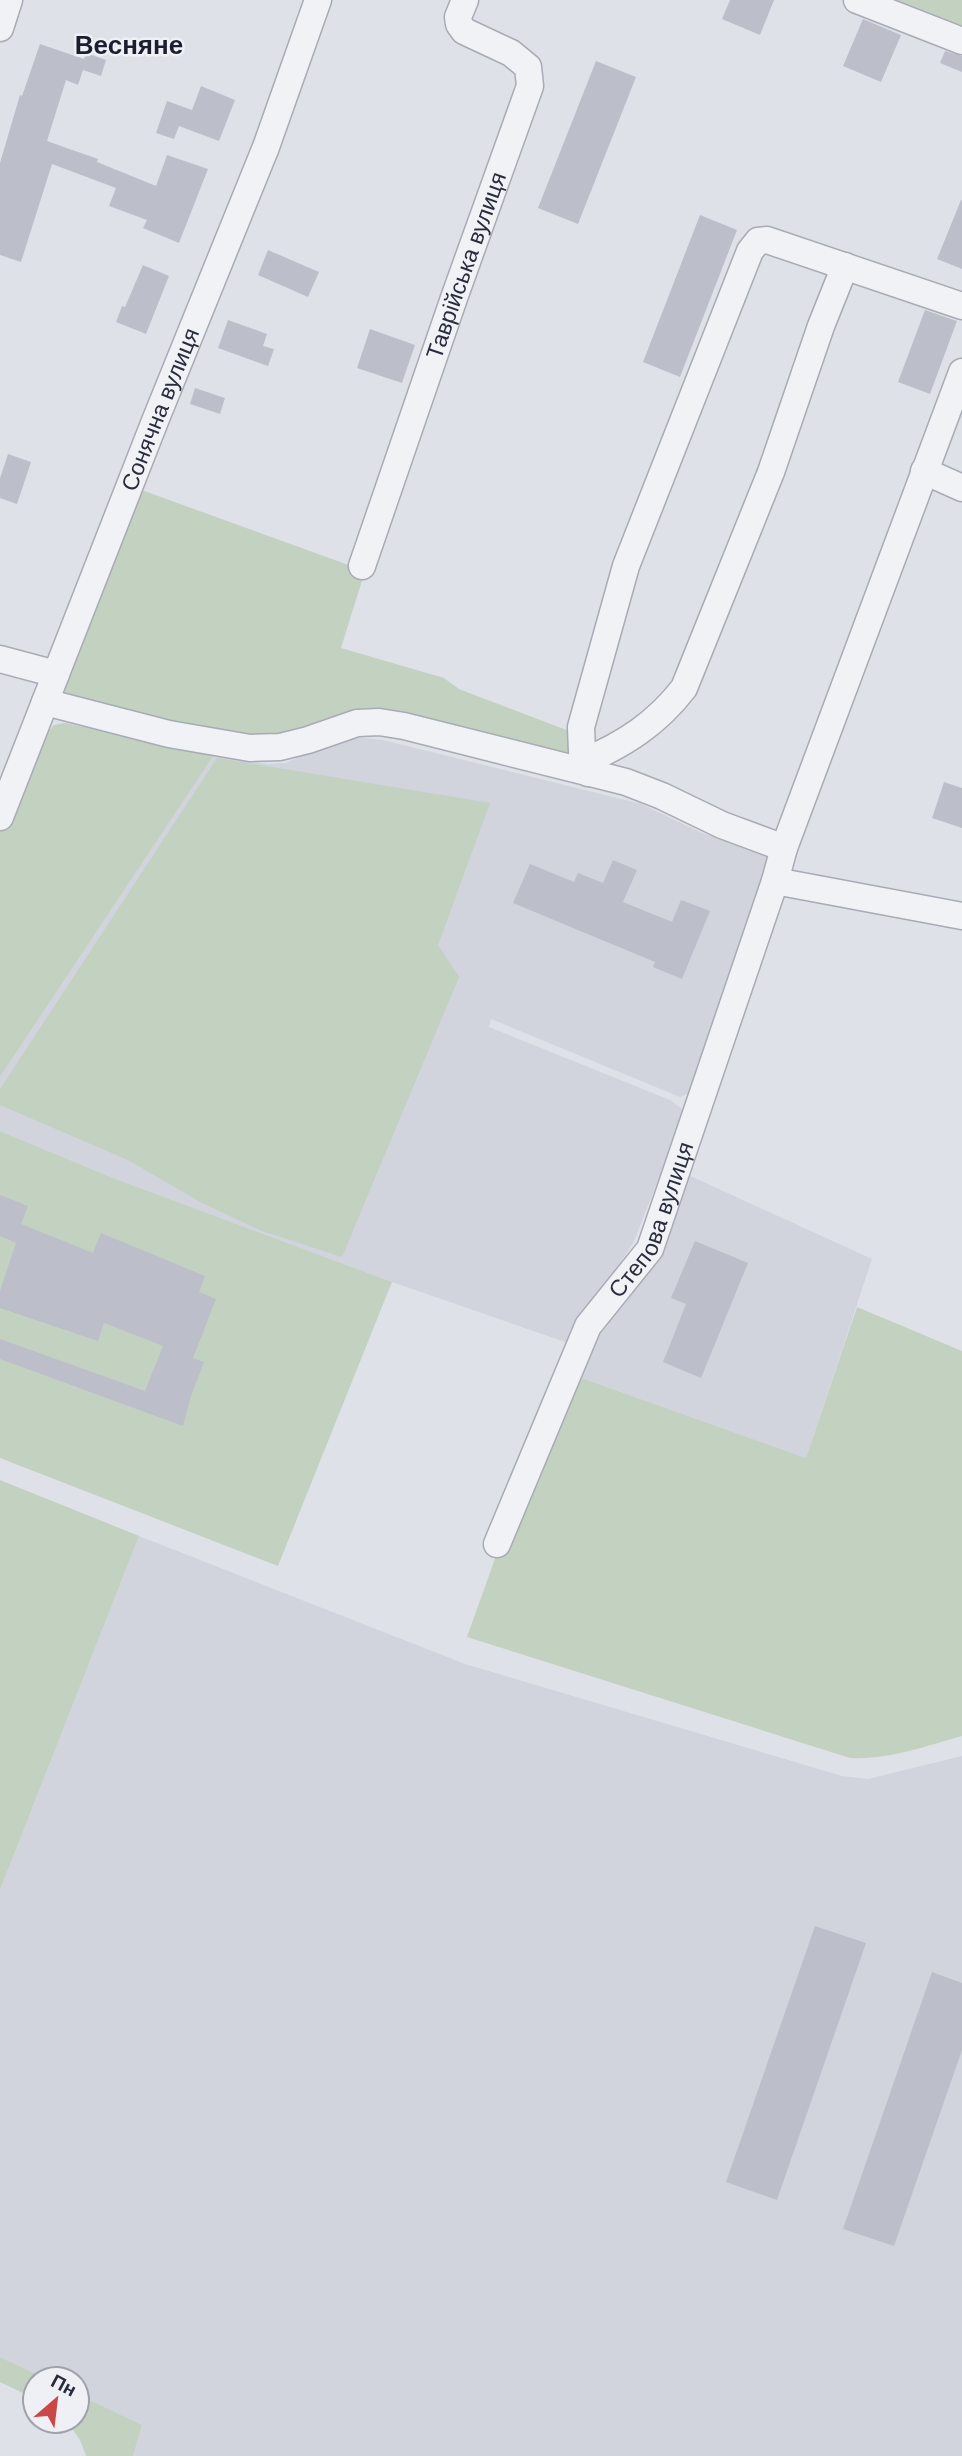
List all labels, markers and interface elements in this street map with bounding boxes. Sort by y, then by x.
district label: Весняне [75,30,183,60]
street label: Таврійська вулиця [421,168,511,362]
street label: Сонячна вулиця [116,324,204,494]
street label: Степова вулиця [603,1138,698,1303]
north arrow [21,2365,91,2435]
text: Пн [48,2370,80,2401]

